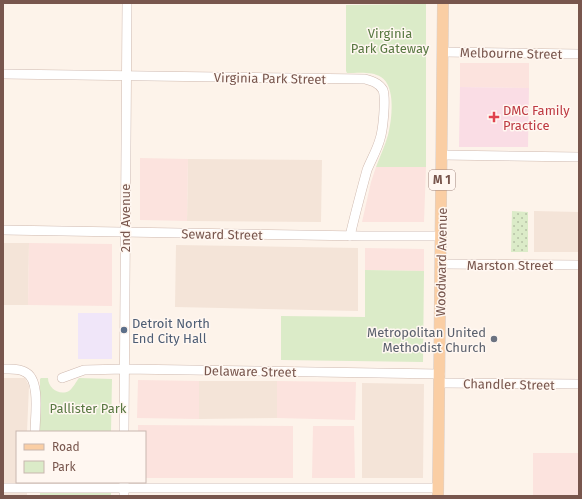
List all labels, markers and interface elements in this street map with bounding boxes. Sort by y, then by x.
park label: Virginia Park Gateway [351,26,430,56]
street label: Melbourne Street [460,45,563,62]
street label: Virginia Park Street [214,70,327,87]
place label: DMC Family Practice [503,103,570,133]
marker: DMC Family Practice [488,111,500,123]
road number: M 1 [429,170,455,190]
street label: 2nd Avenue [118,184,133,252]
street label: Woodward Avenue [433,207,450,317]
street label: Seward Street [181,226,263,243]
street label: Marston Street [467,258,554,273]
place label: Detroit North End City Hall [132,316,210,346]
marker: Detroit North End City Hall [119,325,129,335]
place label: Metropolitan United Methodist Church [367,325,486,355]
marker: Metropolitan United Methodist Church [489,334,499,344]
street label: Delaware Street [203,363,297,380]
street label: Chandler Street [463,376,555,393]
park label: Pallister Park [50,401,127,416]
legend [16,431,146,483]
text: Road [52,440,80,454]
text: Park [52,460,76,474]

